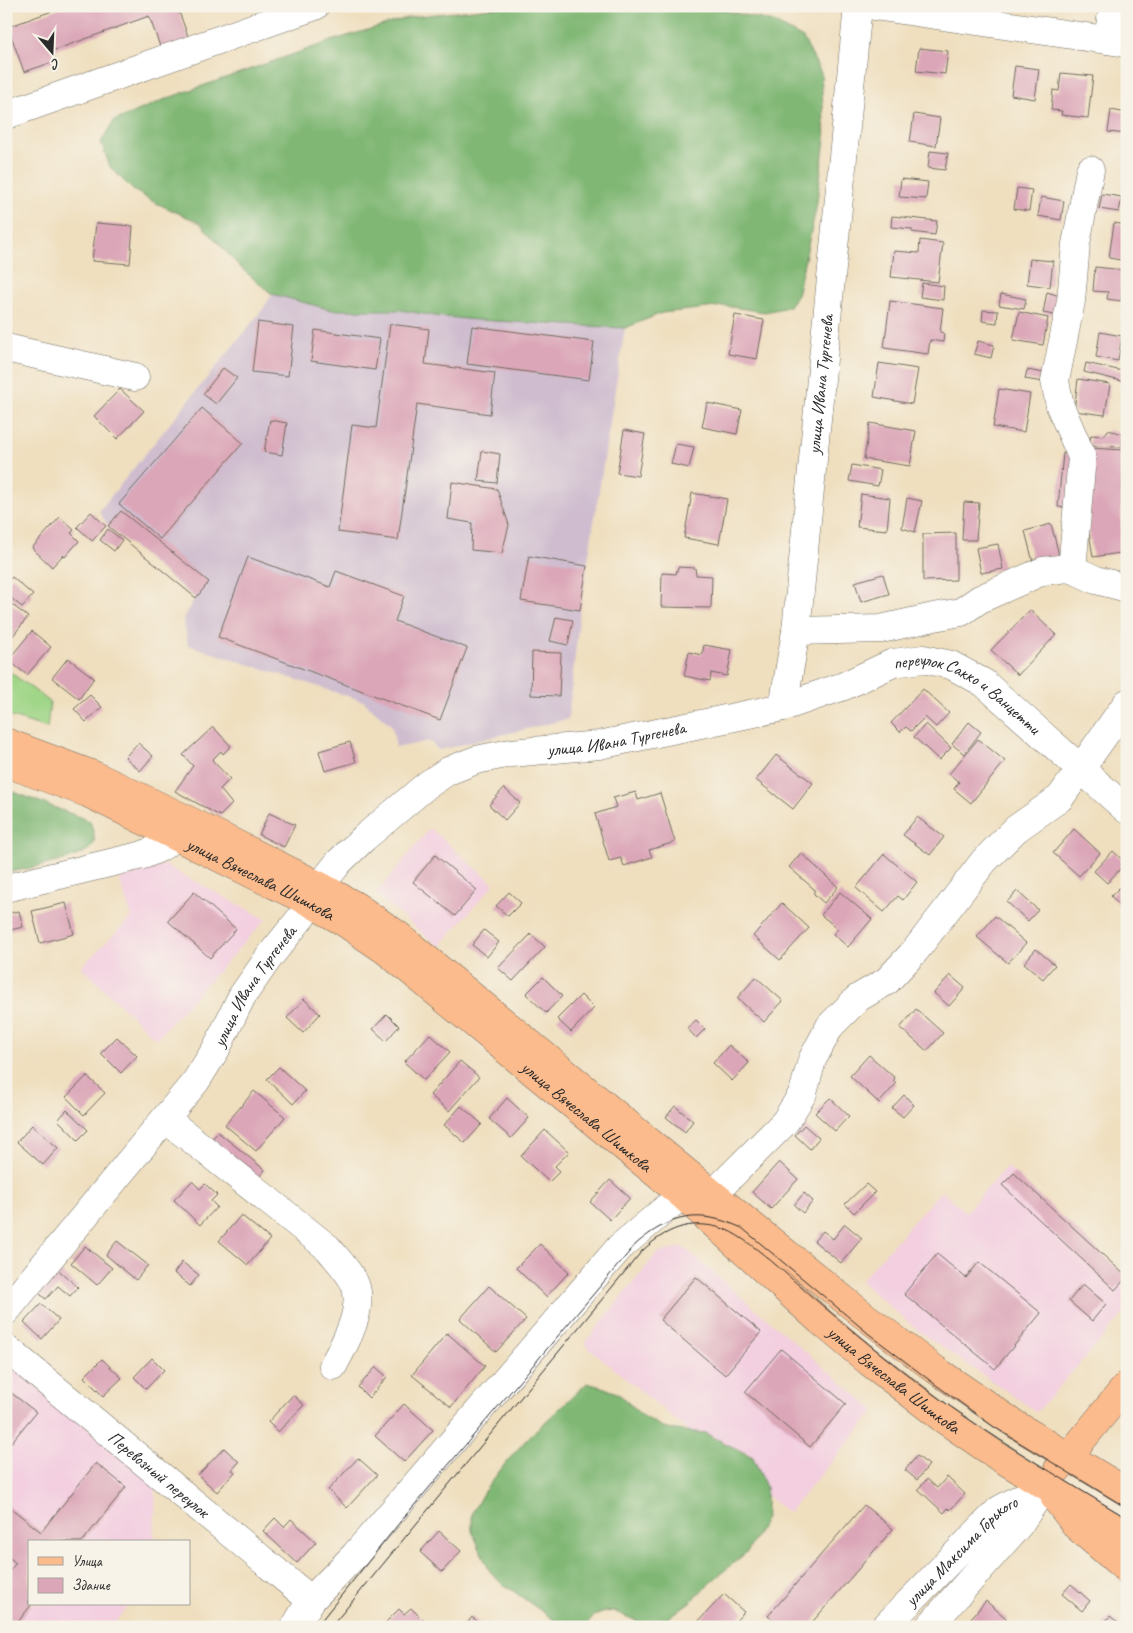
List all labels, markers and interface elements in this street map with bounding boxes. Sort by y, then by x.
north arrow [28,28,78,78]
text: С [48,55,62,74]
street label: улица Ивана Тургенева [803,312,838,456]
street label: переулок Сакко и Ванцетти [892,648,1046,740]
street label: улица Ивана Тургенева [545,716,689,761]
street label: улица Вячеслава Шишкова [182,832,339,926]
street label: улица Ивана Тургенева [207,920,302,1051]
street label: улица Вячеслава Шишкова [516,1056,657,1177]
street label: улица Вячеслава Шишкова [822,1320,965,1439]
street label: Перевозный переулок [104,1426,216,1524]
street label: улица Максима Горького [900,1490,1023,1612]
legend [28,1540,190,1606]
text: Улица [72,1552,103,1571]
text: Здание [72,1576,111,1595]

